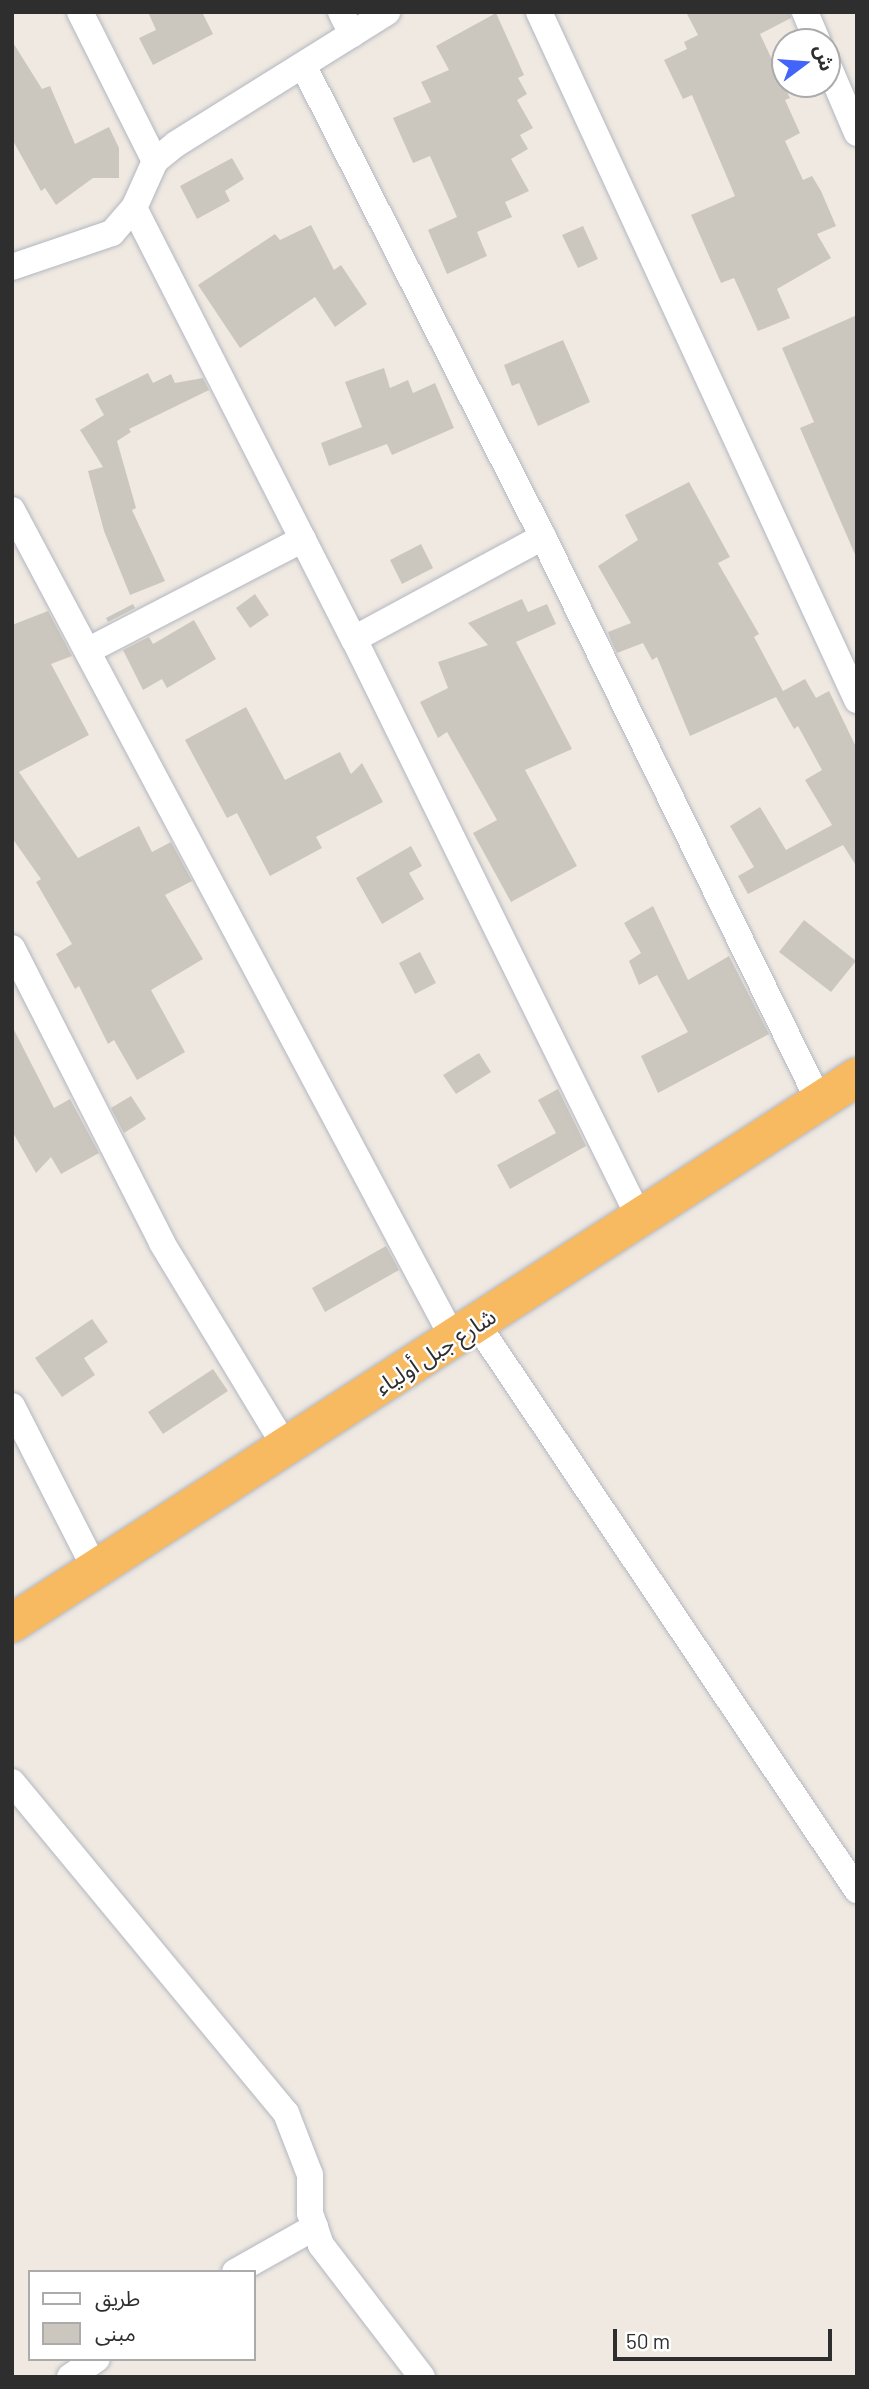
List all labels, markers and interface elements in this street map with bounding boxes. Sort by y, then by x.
north arrow [771,28,841,98]
text: ش [810,42,839,73]
street label: شارع جبل أولياء [369,1302,501,1400]
legend [28,2270,256,2361]
text: طريق [95,2285,140,2310]
scale bar [617,2316,836,2360]
text: مبنى [95,2320,136,2345]
text: 50 m [626,2328,670,2353]

